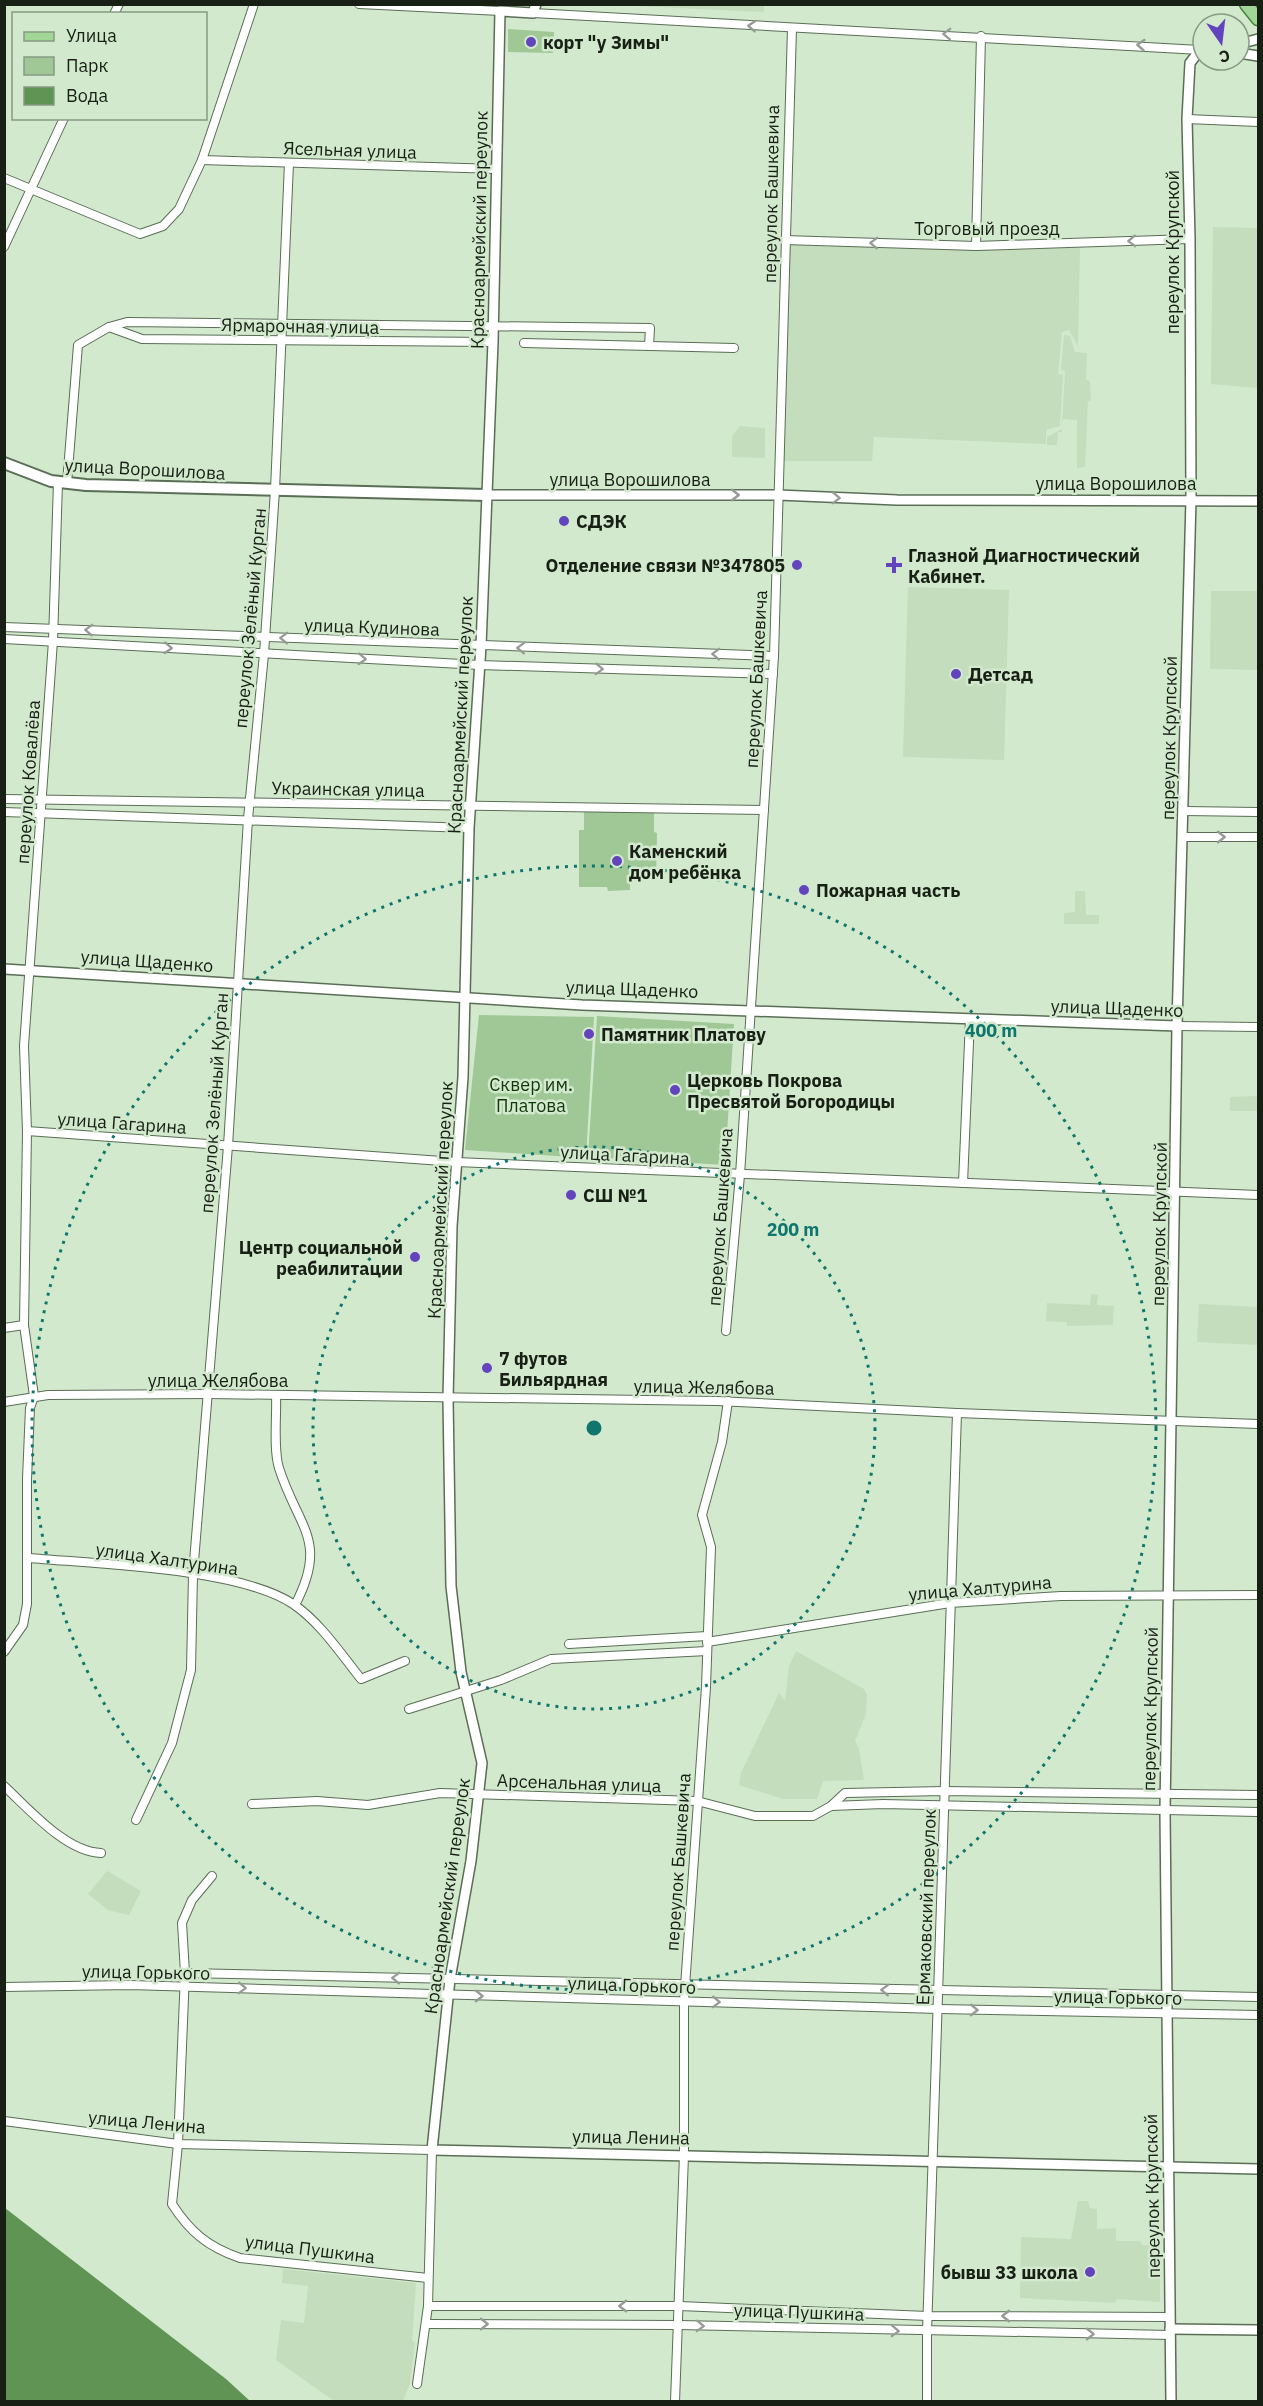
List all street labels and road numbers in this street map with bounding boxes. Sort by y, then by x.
street label: переулок Башкевича [758,104,784,283]
street label: Красноармейский переулок [465,111,493,349]
street label: Ясельная улица [283,136,418,164]
street label: переулок Крупской [1161,170,1184,334]
street label: Торговый проезд [914,217,1060,240]
street label: Ярмарочная улица [221,313,380,339]
street label: улица Ворошилова [64,453,226,485]
street label: улица Ворошилова [549,468,711,491]
street label: улица Ворошилова [1035,472,1197,495]
street label: переулок Зелёный Курган [229,507,271,729]
street label: переулок Башкевича [740,589,772,769]
street label: Красноармейский переулок [442,595,478,835]
street label: улица Кудинова [304,613,441,641]
street label: переулок Крупской [1156,656,1182,820]
street label: переулок Ковалёва [11,699,45,865]
street label: Украинская улица [271,776,425,802]
street label: улица Щаденко [80,945,214,977]
street label: улица Щаденко [565,975,699,1003]
street label: переулок Зелёный Курган [195,992,233,1214]
street label: улица Щаденко [1050,994,1184,1022]
street label: Красноармейский переулок [422,1080,458,1320]
street label: улица Гагарина [57,1107,188,1139]
street label: переулок Башкевича [702,1127,738,1307]
street label: улица Гагарина [560,1140,691,1170]
street label: переулок Крупской [1146,1142,1172,1306]
street label: улица Желябова [148,1369,289,1392]
street label: улица Желябова [633,1374,775,1400]
street label: улица Халтурина [94,1538,240,1580]
street label: улица Халтурина [907,1570,1053,1606]
street label: переулок Крупской [1137,1627,1163,1791]
street label: Арсенальная улица [496,1769,662,1797]
street label: переулок Башкевича [660,1772,696,1952]
street label: Красноармейский переулок [419,1776,475,2016]
street label: Ермаковский переулок [911,1808,941,2006]
street label: улица Горького [82,1959,210,1985]
street label: улица Горького [567,1971,697,1999]
street label: улица Горького [1054,1984,1182,2010]
street label: улица Ленина [87,2105,207,2139]
street label: переулок Крупской [1139,2114,1165,2278]
street label: улица Ленина [572,2124,690,2150]
street label: улица Пушкина [244,2230,377,2268]
street label: улица Пушкина [733,2298,865,2326]

